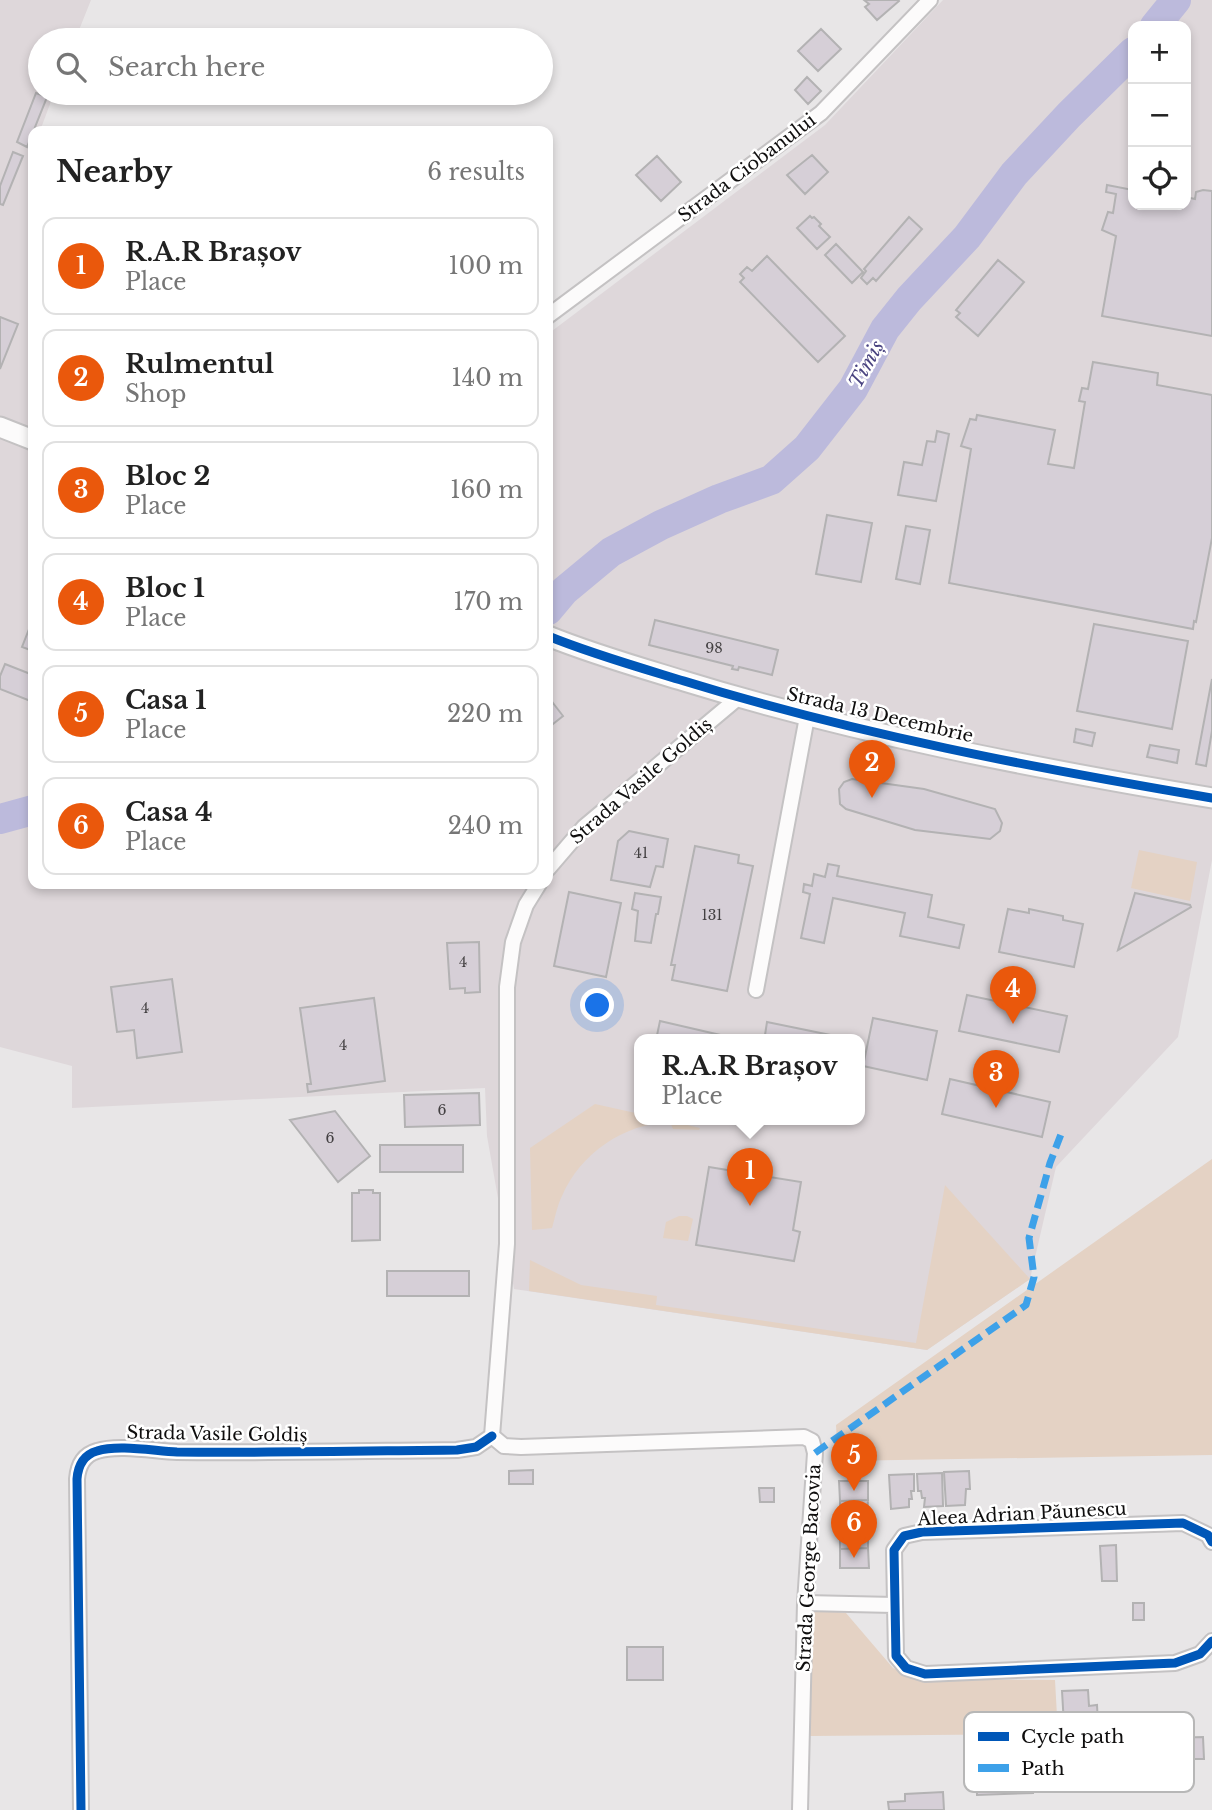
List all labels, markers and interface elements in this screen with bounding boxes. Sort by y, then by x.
map controls [1128,21,1191,210]
button: + [1128,21,1191,84]
search box [28,28,553,105]
icon: search [52,48,90,86]
text: Search here [108,51,265,83]
button: − [1128,84,1191,147]
street label: Strada Ciobanului [674,109,820,227]
button: locate [1128,147,1191,210]
text: Nearby [56,153,172,190]
text: 6 results [427,158,525,186]
text: R.A.R Brașov [125,236,302,268]
text: 1 [76,252,86,280]
text: 100 m [449,252,523,280]
text: Place [125,268,187,296]
water label: Timiș [844,336,889,392]
text: Rulmentul [125,348,274,380]
text: 2 [74,364,88,392]
text: 140 m [452,364,523,392]
text: Shop [125,380,186,408]
text: Bloc 2 [125,460,211,492]
text: 3 [74,476,88,504]
text: 160 m [450,476,523,504]
text: Place [125,492,187,520]
text: Bloc 1 [125,572,205,604]
text: 4 [73,588,89,616]
text: 170 m [453,588,523,616]
text: Place [125,604,187,632]
house number: 98 [705,639,723,657]
street label: Strada 13 Decembrie [785,683,975,747]
text: Casa 1 [125,684,207,716]
text: 5 [74,700,88,728]
text: 220 m [447,700,523,728]
street label: Strada Vasile Goldiș [565,713,717,849]
text: Place [125,716,187,744]
pin: 2 [849,740,895,798]
text: Casa 4 [125,796,213,828]
text: 6 [73,812,89,840]
text: 240 m [448,812,523,840]
text: Place [125,828,187,856]
house number: 41 [634,844,648,862]
house number: 131 [701,906,723,924]
house number: 4 [459,953,467,971]
pin: 4 [990,966,1036,1024]
your location [580,988,614,1022]
house number: 4 [141,999,149,1017]
popup [634,1034,865,1125]
house number: 4 [339,1036,347,1054]
text: R.A.R Brașov [661,1050,838,1082]
pin: 3 [973,1050,1019,1108]
text: Place [661,1082,723,1110]
house number: 6 [437,1101,447,1119]
house number: 6 [325,1129,335,1147]
pin: 1 [727,1148,773,1206]
street label: Strada Vasile Goldiș [126,1421,308,1447]
pin: 5 [831,1433,877,1491]
street label: Strada George Bacovia [793,1463,825,1673]
street label: Aleea Adrian Păunescu [916,1498,1127,1531]
pin: 6 [831,1500,877,1558]
legend [964,1712,1194,1792]
text: Cycle path [1021,1725,1124,1748]
text: Path [1021,1757,1065,1780]

